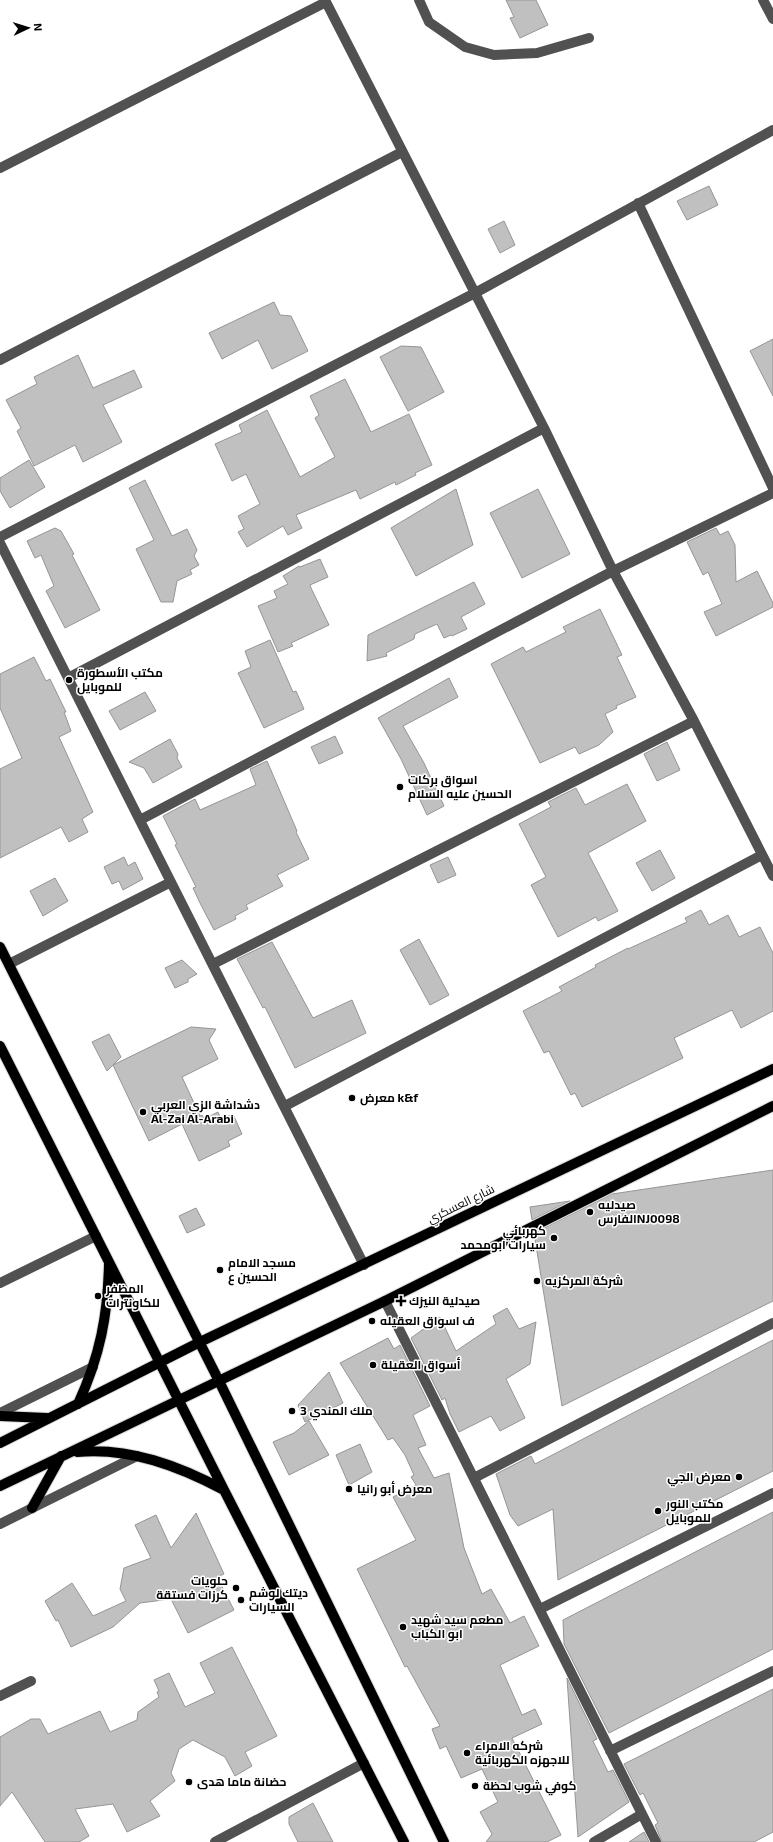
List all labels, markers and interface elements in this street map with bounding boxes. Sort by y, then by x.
north arrow [8,8,48,48]
text: N [32,23,45,32]
place label: مكتب الأسطورة للموبايل [77,665,163,695]
marker: مكتب الأسطورة للموبايل [64,675,74,685]
place label: اسواق بركات الحسين عليه السلام [408,772,512,802]
marker: اسواق بركات الحسين عليه السلام [395,782,405,792]
place label: معرض k&f [360,1090,419,1106]
marker: معرض k&f [347,1093,357,1103]
place label: دشداشة الزي العربي Al-Zai Al-Arabi [151,1097,260,1125]
marker: دشداشة الزي العربي Al-Zai Al-Arabi [138,1107,148,1117]
street label: شارع العسكري [425,1181,498,1229]
place label: صيدليه الفارسNJ0098 [598,1197,680,1227]
marker: صيدليه الفارسNJ0098 [585,1207,595,1217]
place label: كهربائي سيارات ابومحمد [460,1223,546,1253]
marker: كهربائي سيارات ابومحمد [549,1233,559,1243]
place label: مسجد الامام الحسين ع [228,1255,296,1286]
marker: مسجد الامام الحسين ع [215,1265,225,1275]
place label: شركة المركزيه [545,1273,623,1289]
marker: شركة المركزيه [532,1276,542,1286]
place label: المظفر للكاونترات [105,1281,160,1311]
marker: المظفر للكاونترات [93,1291,103,1301]
place label: صيدلية النيزك [409,1293,480,1309]
marker: صيدلية النيزك [396,1296,406,1306]
place label: ف اسواق العقيله [380,1313,475,1329]
marker: ف اسواق العقيله [367,1316,377,1326]
place label: أسواق العقيلة [381,1357,461,1373]
marker: أسواق العقيلة [368,1360,378,1370]
place label: ملك المندي 3 [300,1403,373,1421]
marker: ملك المندي 3 [287,1406,297,1416]
place label: معرض الجي [667,1469,731,1487]
marker: معرض الجي [734,1472,744,1482]
place label: معرض أبو رانيا [357,1481,432,1497]
marker: معرض أبو رانيا [344,1484,354,1494]
place label: مكتب النور للموبايل [665,1496,724,1526]
marker: مكتب النور للموبايل [653,1506,663,1516]
place label: حلويات كرزات فستقة [156,1573,228,1603]
marker: حلويات كرزات فستقة [231,1583,241,1593]
place label: ديتك لوشم السيارات [249,1585,308,1615]
marker: ديتك لوشم السيارات [236,1595,246,1605]
place label: مطعم سيد شهيد ابو الكباب [411,1612,504,1642]
marker: مطعم سيد شهيد ابو الكباب [398,1622,408,1632]
place label: شركه الامراء للاجهزه الكهربائية [475,1738,570,1768]
marker: شركه الامراء للاجهزه الكهربائية [462,1748,472,1758]
place label: حضانة ماما هدى [197,1774,287,1790]
marker: حضانة ماما هدى [184,1777,194,1787]
place label: كوفي شوب لحظة [483,1778,576,1796]
marker: كوفي شوب لحظة [470,1781,480,1791]

